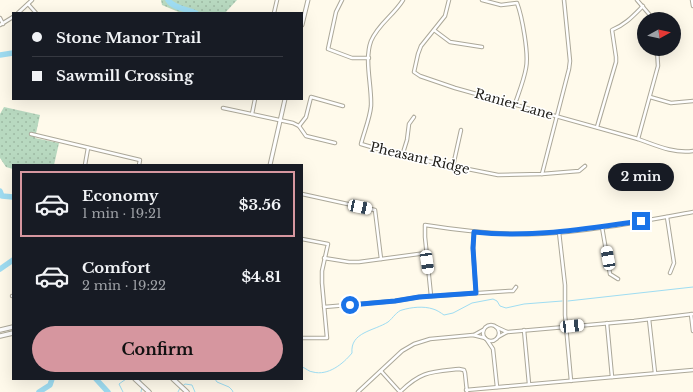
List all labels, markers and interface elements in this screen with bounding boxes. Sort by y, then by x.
north arrow [637,12,681,56]
map controls [637,12,681,56]
text: Stone Manor Trail [56,28,201,47]
text: Sawmill Crossing [56,66,193,85]
street label: Ranier Lane [473,85,555,123]
street label: Pheasant Ridge [368,138,472,178]
callout: 2 min [608,163,674,191]
text: 2 min [621,168,661,185]
icon: car [34,186,70,222]
text: Economy [82,186,159,205]
text: $3.56 [239,195,281,214]
car [347,199,373,215]
text: 1 min · 19:21 [82,205,162,222]
route end [632,212,650,230]
car [600,245,616,271]
car [419,249,435,275]
icon: car [34,258,70,294]
text: Comfort [82,258,150,277]
text: $4.81 [241,267,281,286]
text: 2 min · 19:22 [82,277,166,294]
route start [341,296,359,314]
car [559,319,585,333]
button: Confirm [32,326,283,372]

